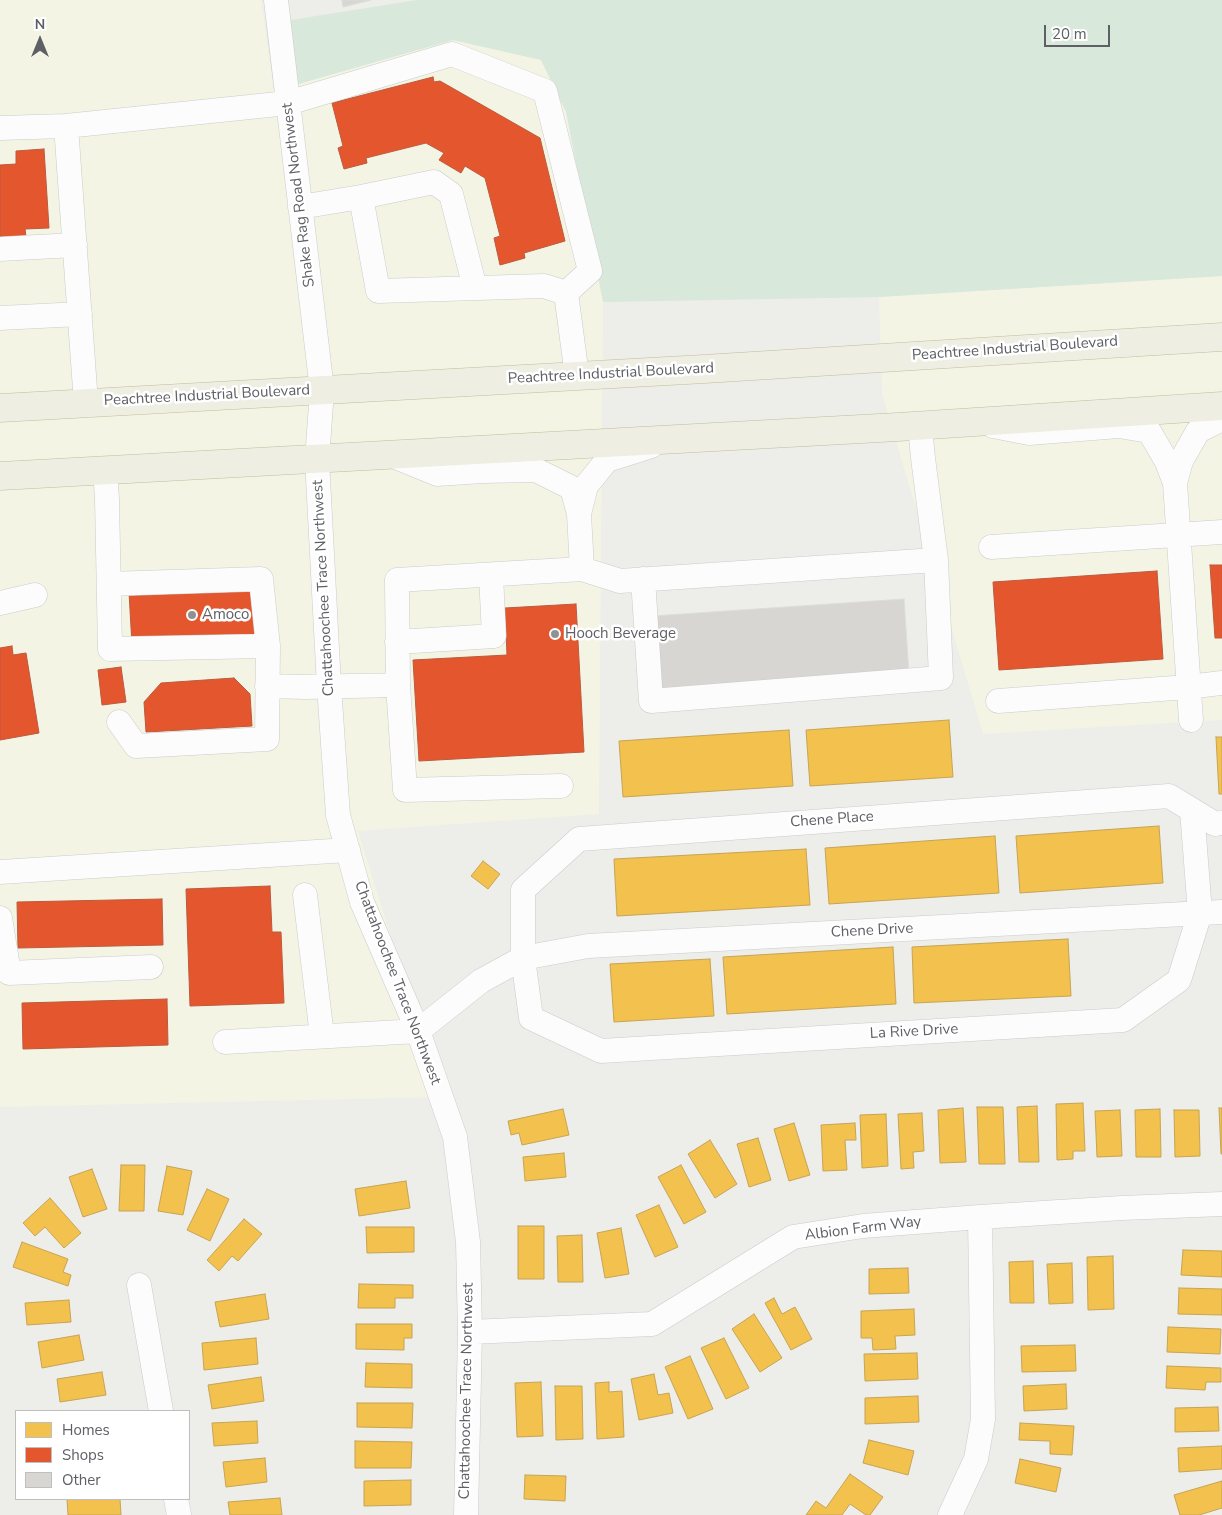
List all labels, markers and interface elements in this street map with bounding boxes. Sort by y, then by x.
north arrow [15,15,65,65]
text: N [35,15,45,34]
scale bar [1047,15,1113,47]
text: 20 m [1052,24,1087,44]
street label: Shake Rag Road Northwest [279,102,319,288]
street label: Peachtree Industrial Boulevard [911,333,1119,365]
street label: Peachtree Industrial Boulevard [507,360,715,388]
street label: Peachtree Industrial Boulevard [103,382,311,410]
street label: Chattahoochee Trace Northwest [309,479,339,697]
place label: Amoco [202,606,249,624]
marker: Amoco [186,609,198,621]
place label: Hooch Beverage [565,625,676,643]
marker: Hooch Beverage [549,628,561,640]
street label: Chene Place [790,808,874,832]
street label: Chattahoochee Trace Northwest [350,879,444,1087]
street label: Chene Drive [830,920,914,942]
street label: La Rive Drive [869,1021,959,1043]
street label: Albion Farm Way [804,1213,922,1245]
street label: Chattahoochee Trace Northwest [456,1282,478,1500]
legend [15,1410,190,1500]
text: Homes [62,1420,110,1440]
text: Shops [62,1445,104,1465]
text: Other [62,1470,101,1490]

